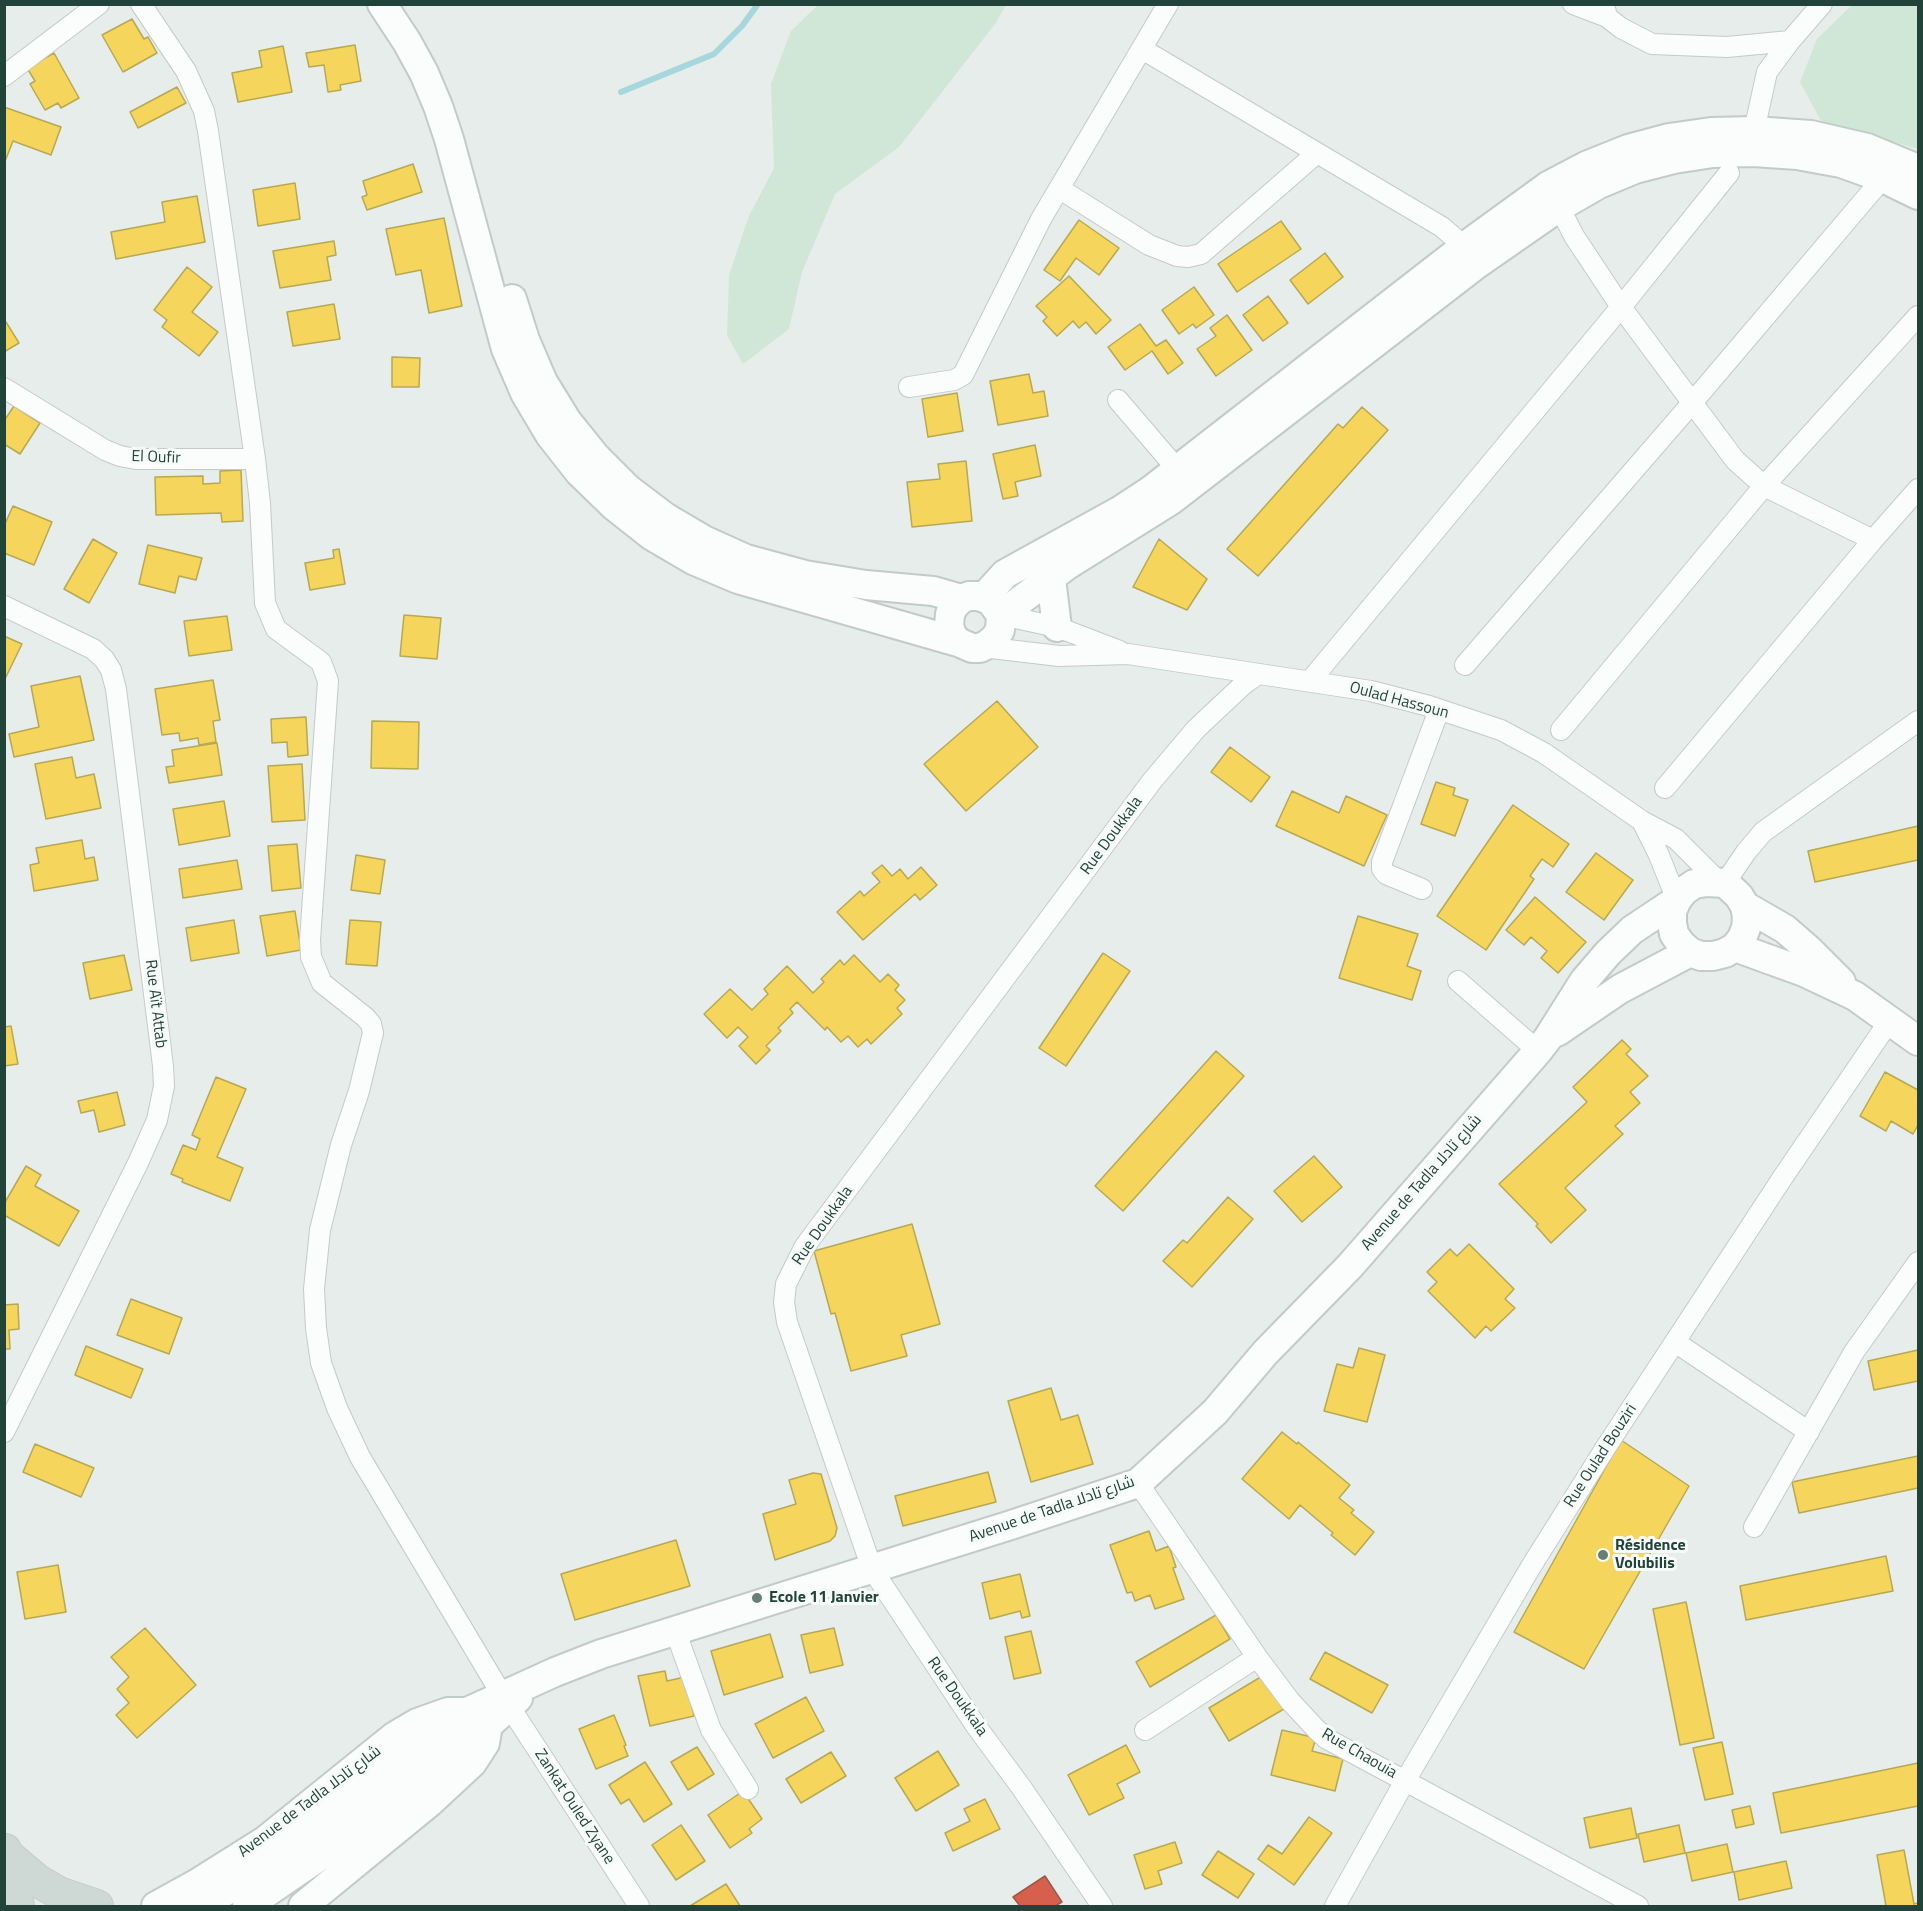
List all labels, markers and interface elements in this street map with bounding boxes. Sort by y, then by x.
street label: El Oufir [131,448,181,468]
street label: Oulad Hassoun [1347,679,1451,723]
street label: Rue Doukkala [1077,793,1147,879]
street label: Rue Aït Attab [140,959,170,1049]
street label: Avenue de Tadla شارع تادلا [1358,1111,1486,1255]
street label: Rue Doukkala [789,1183,857,1269]
street label: Rue Oulad Bouziri [1560,1401,1642,1511]
street label: Avenue de Tadla شارع تادلا [967,1473,1137,1547]
place label: Résidence Volubilis [1615,1536,1686,1574]
marker: Résidence Volubilis [1596,1548,1610,1562]
place label: Ecole 11 Janvier [769,1588,879,1608]
marker: Ecole 11 Janvier [750,1591,764,1605]
street label: Rue Doukkala [923,1654,991,1740]
street label: Rue Chaouia [1318,1725,1400,1783]
street label: Avenue de Tadla شارع تادلا [235,1742,385,1862]
street label: Zankat Ouled Zyane [530,1746,618,1868]

